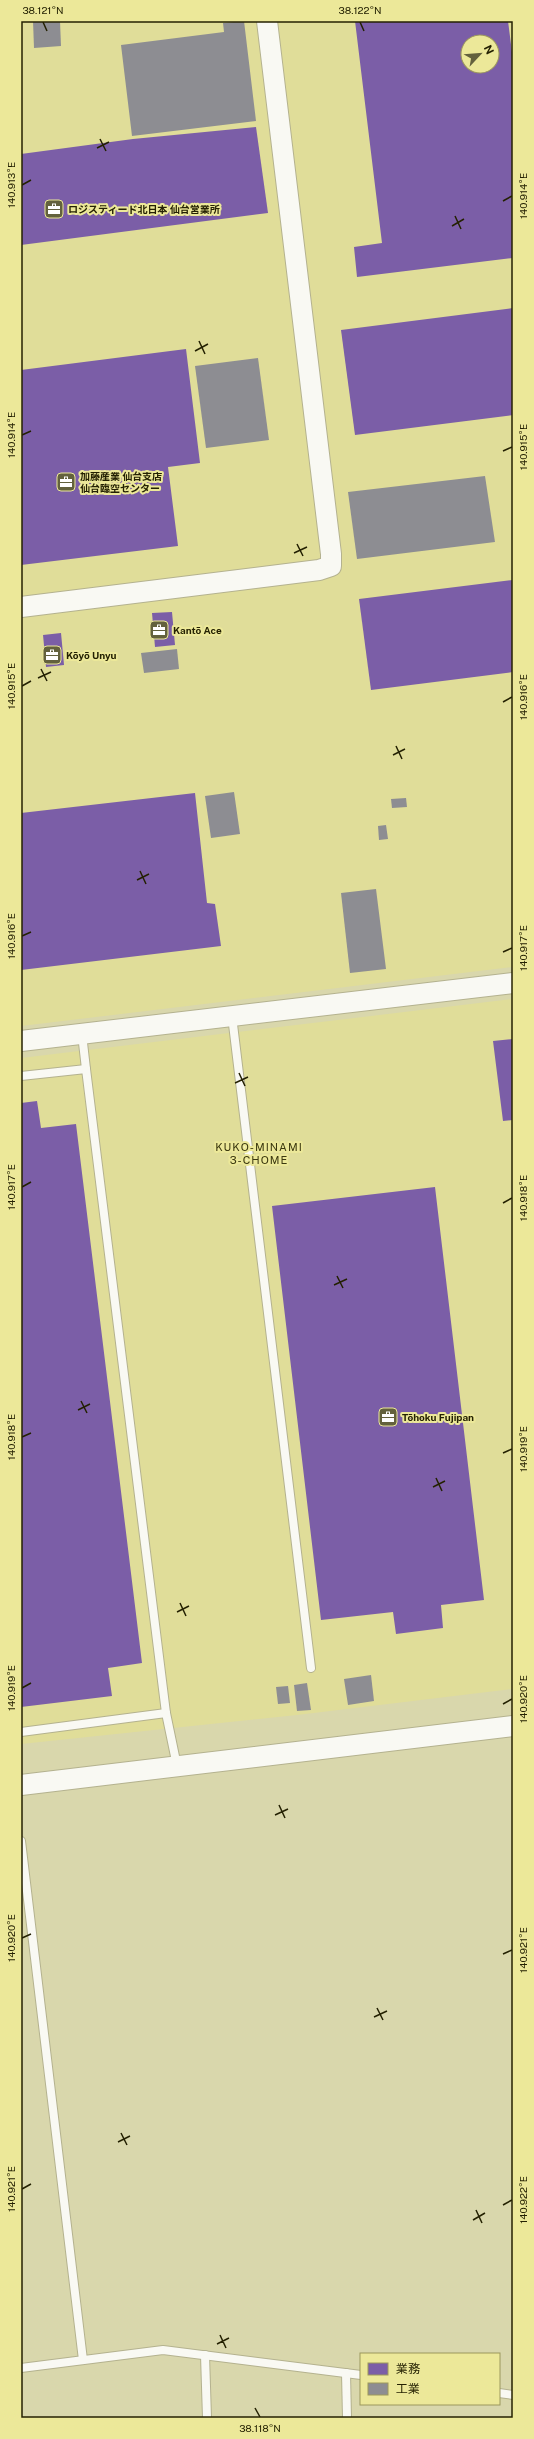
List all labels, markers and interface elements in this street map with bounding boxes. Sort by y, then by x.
text: 38.121°N [22,4,64,16]
text: 38.122°N [338,4,382,16]
north arrow [460,34,500,74]
text: N [482,43,496,56]
text: 140.913°E [5,162,17,208]
text: 140.914°E [517,173,529,219]
office icon: ロジスティード北日本 仙台営業所 [43,198,65,220]
place label: ロジスティード北日本 仙台営業所 [68,203,220,215]
text: 140.914°E [5,412,17,458]
text: 140.915°E [517,424,529,470]
place label: 加藤産業 仙台支店 仙台臨空センター [80,470,162,494]
office icon: 加藤産業 仙台支店 仙台臨空センター [55,471,77,493]
office icon: Kantō Ace [148,619,170,641]
place label: Kantō Ace [173,624,222,636]
office icon: Kōyō Unyu [41,644,63,666]
place label: Kōyō Unyu [66,649,117,661]
text: 140.915°E [5,663,17,709]
text: 140.916°E [517,674,529,720]
text: 140.916°E [5,913,17,959]
text: 140.917°E [517,925,529,971]
district label: KUKO-MINAMI 3-CHOME [215,1141,303,1166]
text: 140.917°E [5,1164,17,1210]
text: 140.918°E [517,1175,529,1221]
office icon: Tōhoku Fujipan [377,1406,399,1428]
place label: Tōhoku Fujipan [402,1411,474,1423]
text: 140.918°E [5,1414,17,1460]
text: 140.919°E [517,1426,529,1472]
text: 140.919°E [5,1665,17,1711]
text: 140.920°E [517,1675,529,1723]
text: 140.920°E [5,1914,17,1962]
text: 140.921°E [517,1927,529,1973]
text: 140.921°E [5,2166,17,2212]
text: 140.922°E [517,2176,529,2224]
legend [360,2353,500,2405]
text: 業務 [396,2362,420,2376]
text: 工業 [396,2382,420,2396]
text: 38.118°N [239,2422,281,2434]

